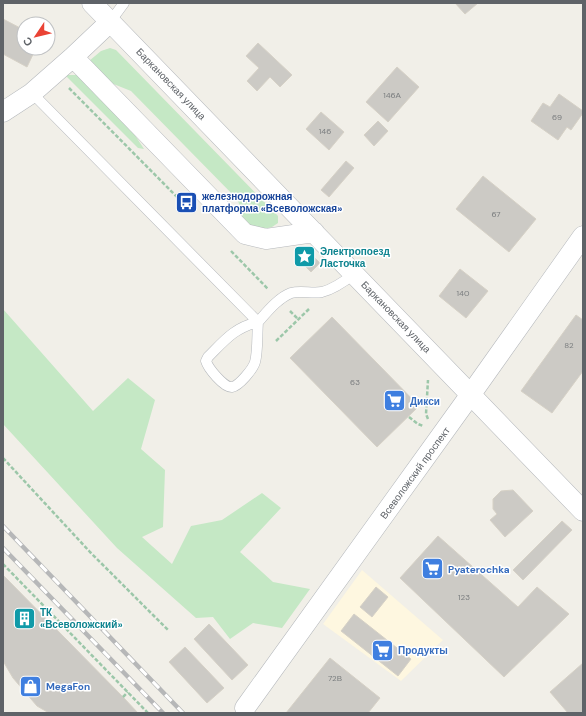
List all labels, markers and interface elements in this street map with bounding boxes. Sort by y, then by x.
north arrow [16,16,56,56]
text: С [20,34,36,49]
street label: Баркановская улица [133,45,209,123]
house number: 146А [383,90,402,100]
house number: 69 [552,112,562,122]
house number: 146 [319,126,331,136]
bus stop icon: железнодорожная платформа «Всеволожская» [173,189,199,215]
place label: железнодорожная платформа «Всеволожская» [201,190,342,215]
house number: 67 [491,209,501,219]
place icon: Электропоезд Ласточка [292,244,318,270]
place label: Электропоезд Ласточка [320,245,390,270]
street label: Баркановская улица [358,278,434,356]
house number: 140 [457,288,470,298]
house number: 82 [564,340,574,350]
house number: 63 [350,377,360,387]
supermarket icon: Дикси [382,388,408,414]
place label: Дикси [410,395,440,408]
street label: Всеволожский проспект [377,424,453,522]
supermarket icon: Pyaterochka [420,556,446,582]
place label: Pyaterochka [448,563,510,576]
house number: 123 [458,592,470,602]
building icon: ТК «Всеволожский» [11,605,37,631]
place label: ТК «Всеволожский» [40,606,123,631]
supermarket icon: Продукты [369,637,395,663]
place label: Продукты [398,644,448,657]
shop icon: MegaFon [17,673,43,699]
house number: 72В [328,673,342,683]
place label: MegaFon [46,680,90,693]

